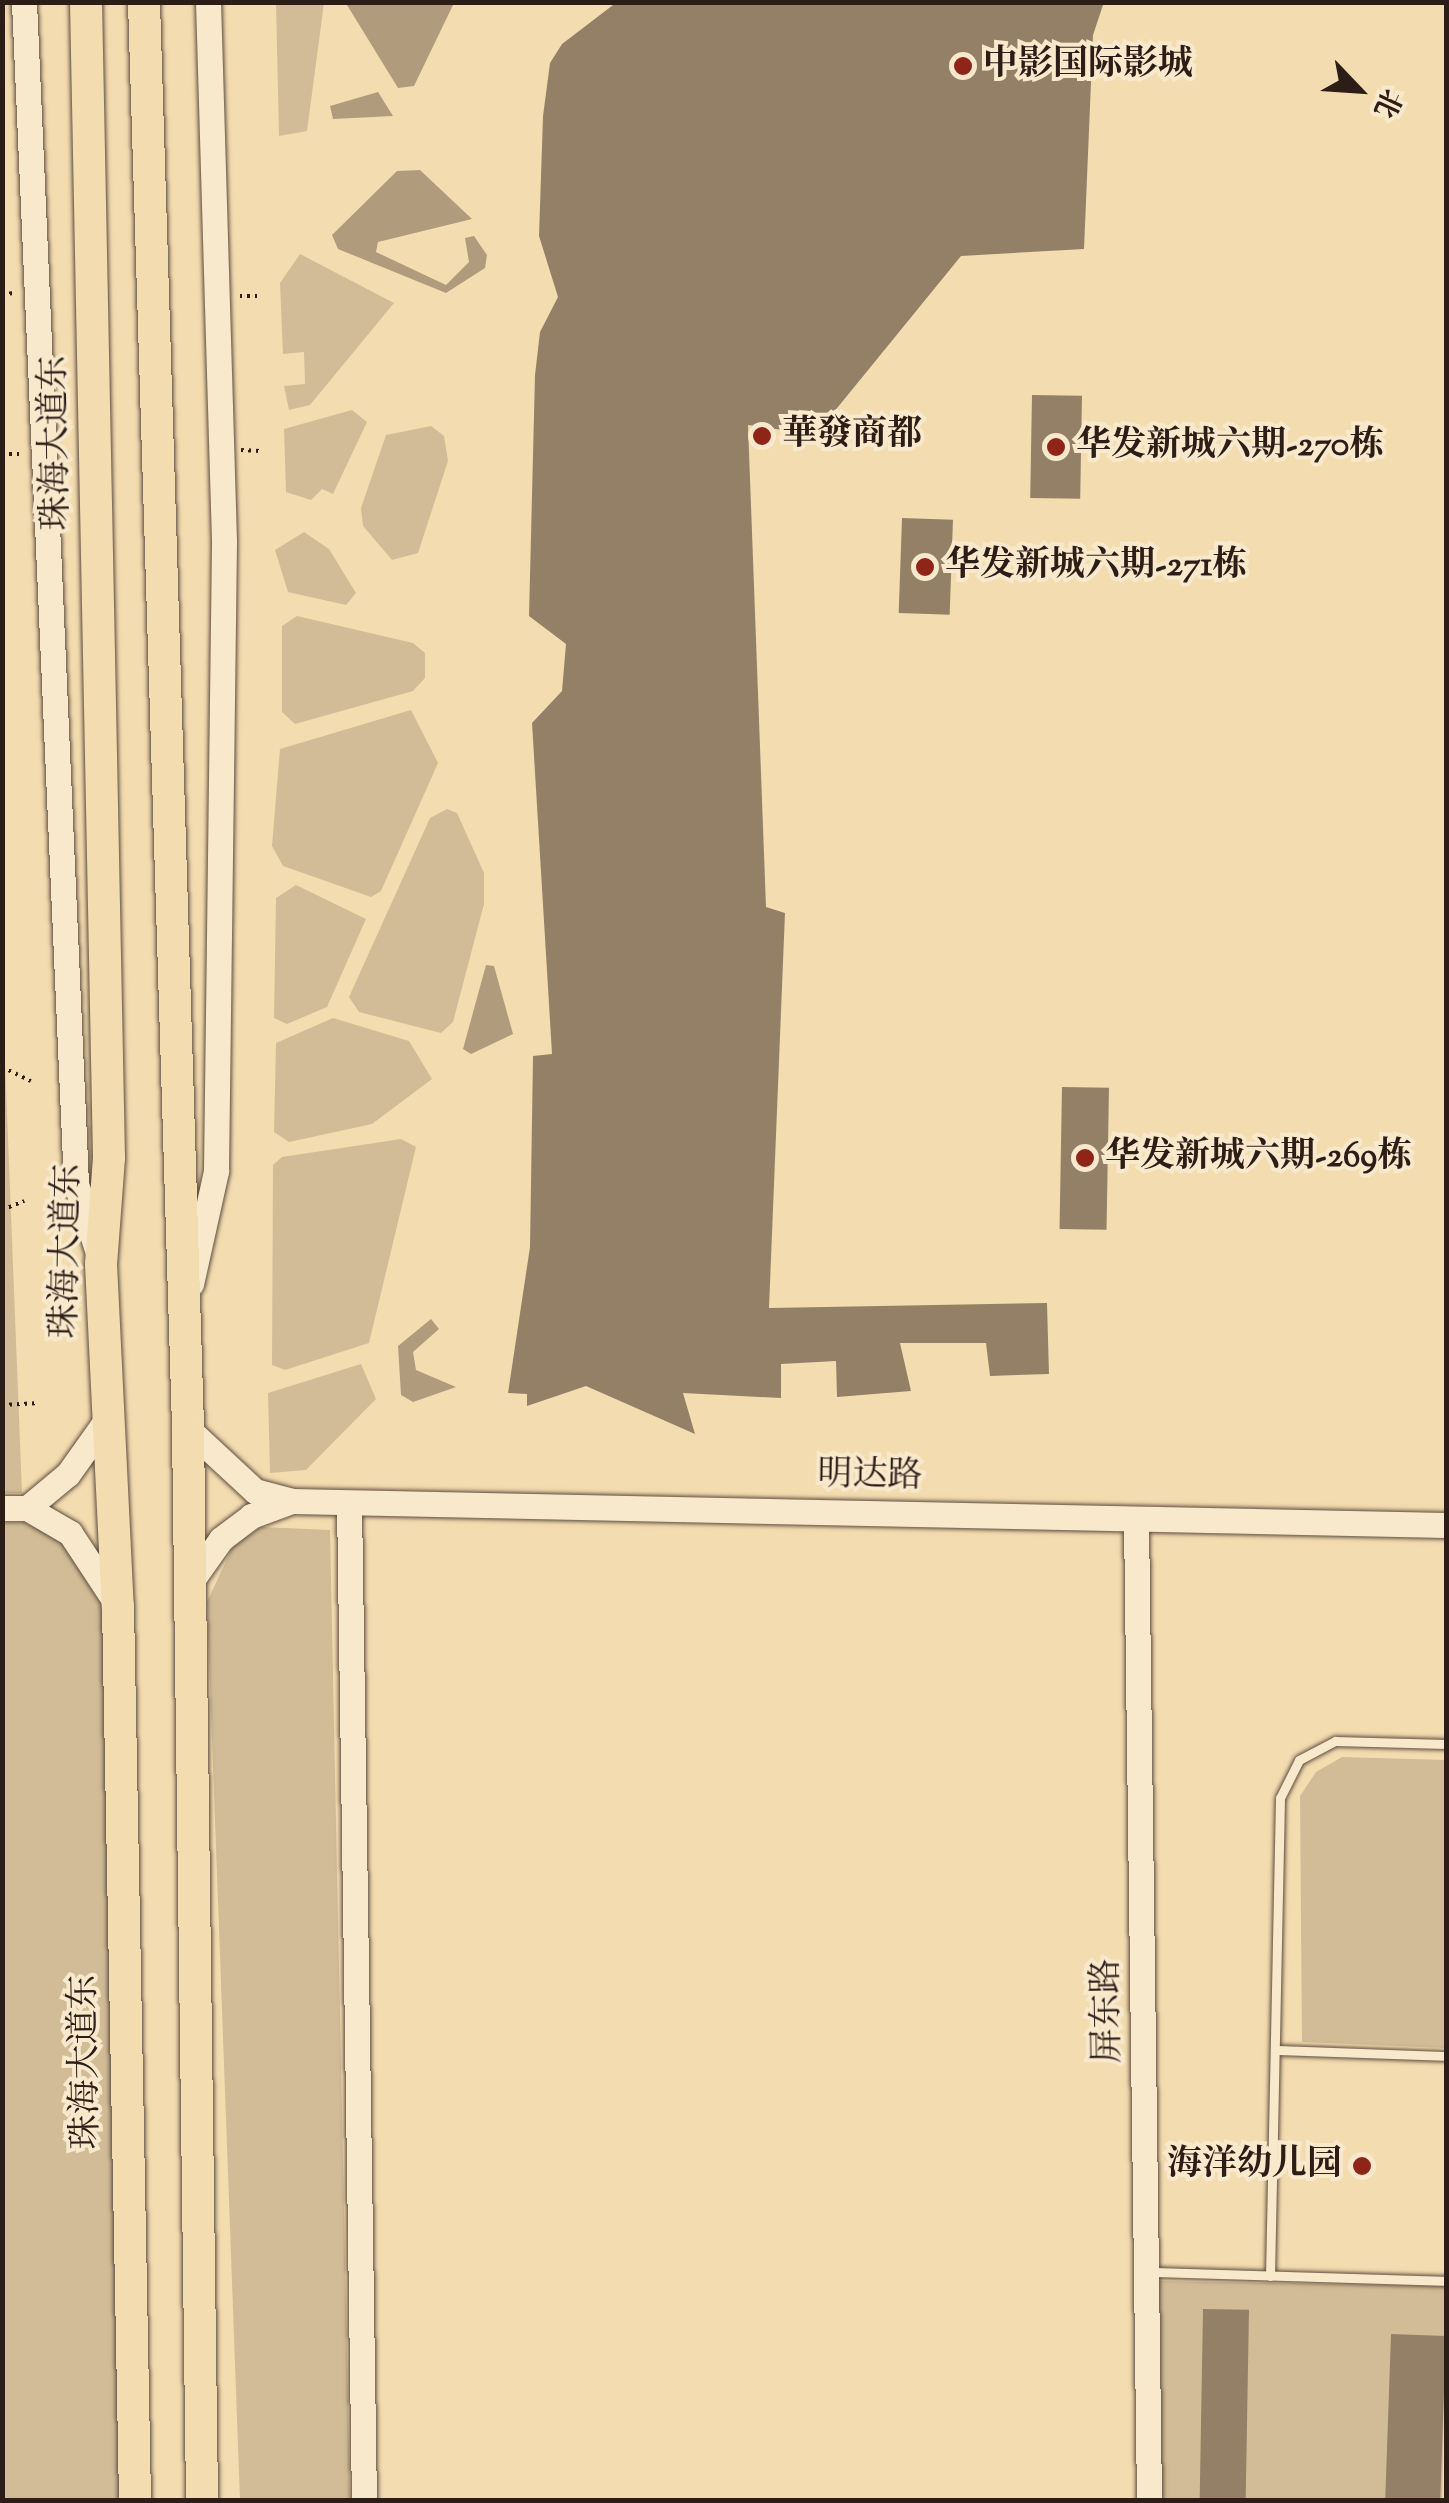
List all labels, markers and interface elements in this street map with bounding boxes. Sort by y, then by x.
north arrow [1309,40,1409,140]
place label: 中影国际影城 [983,45,1193,87]
marker: 中影国际影城 [952,55,974,77]
text: 北 [1362,82,1410,124]
street label: 珠海大道东 [34,355,80,531]
place label: 華發商都 [782,415,922,457]
marker: 華發商都 [751,425,773,447]
place label: 华发新城六期-270栋 [1076,426,1384,468]
marker: 华发新城六期-270栋 [1045,436,1067,458]
place label: 华发新城六期-271栋 [945,546,1247,588]
marker: 华发新城六期-271栋 [914,556,936,578]
place label: 华发新城六期-269栋 [1105,1137,1412,1179]
marker: 华发新城六期-269栋 [1074,1147,1096,1169]
street label: 珠海大道东 [45,1163,91,1339]
street label: 明达路 [817,1455,923,1499]
street label: 屏东路 [1087,1958,1131,2064]
street label: 珠海大道东 [64,1974,110,2150]
place label: 海洋幼儿园 [1167,2145,1342,2187]
marker: 海洋幼儿园 [1351,2155,1373,2177]

